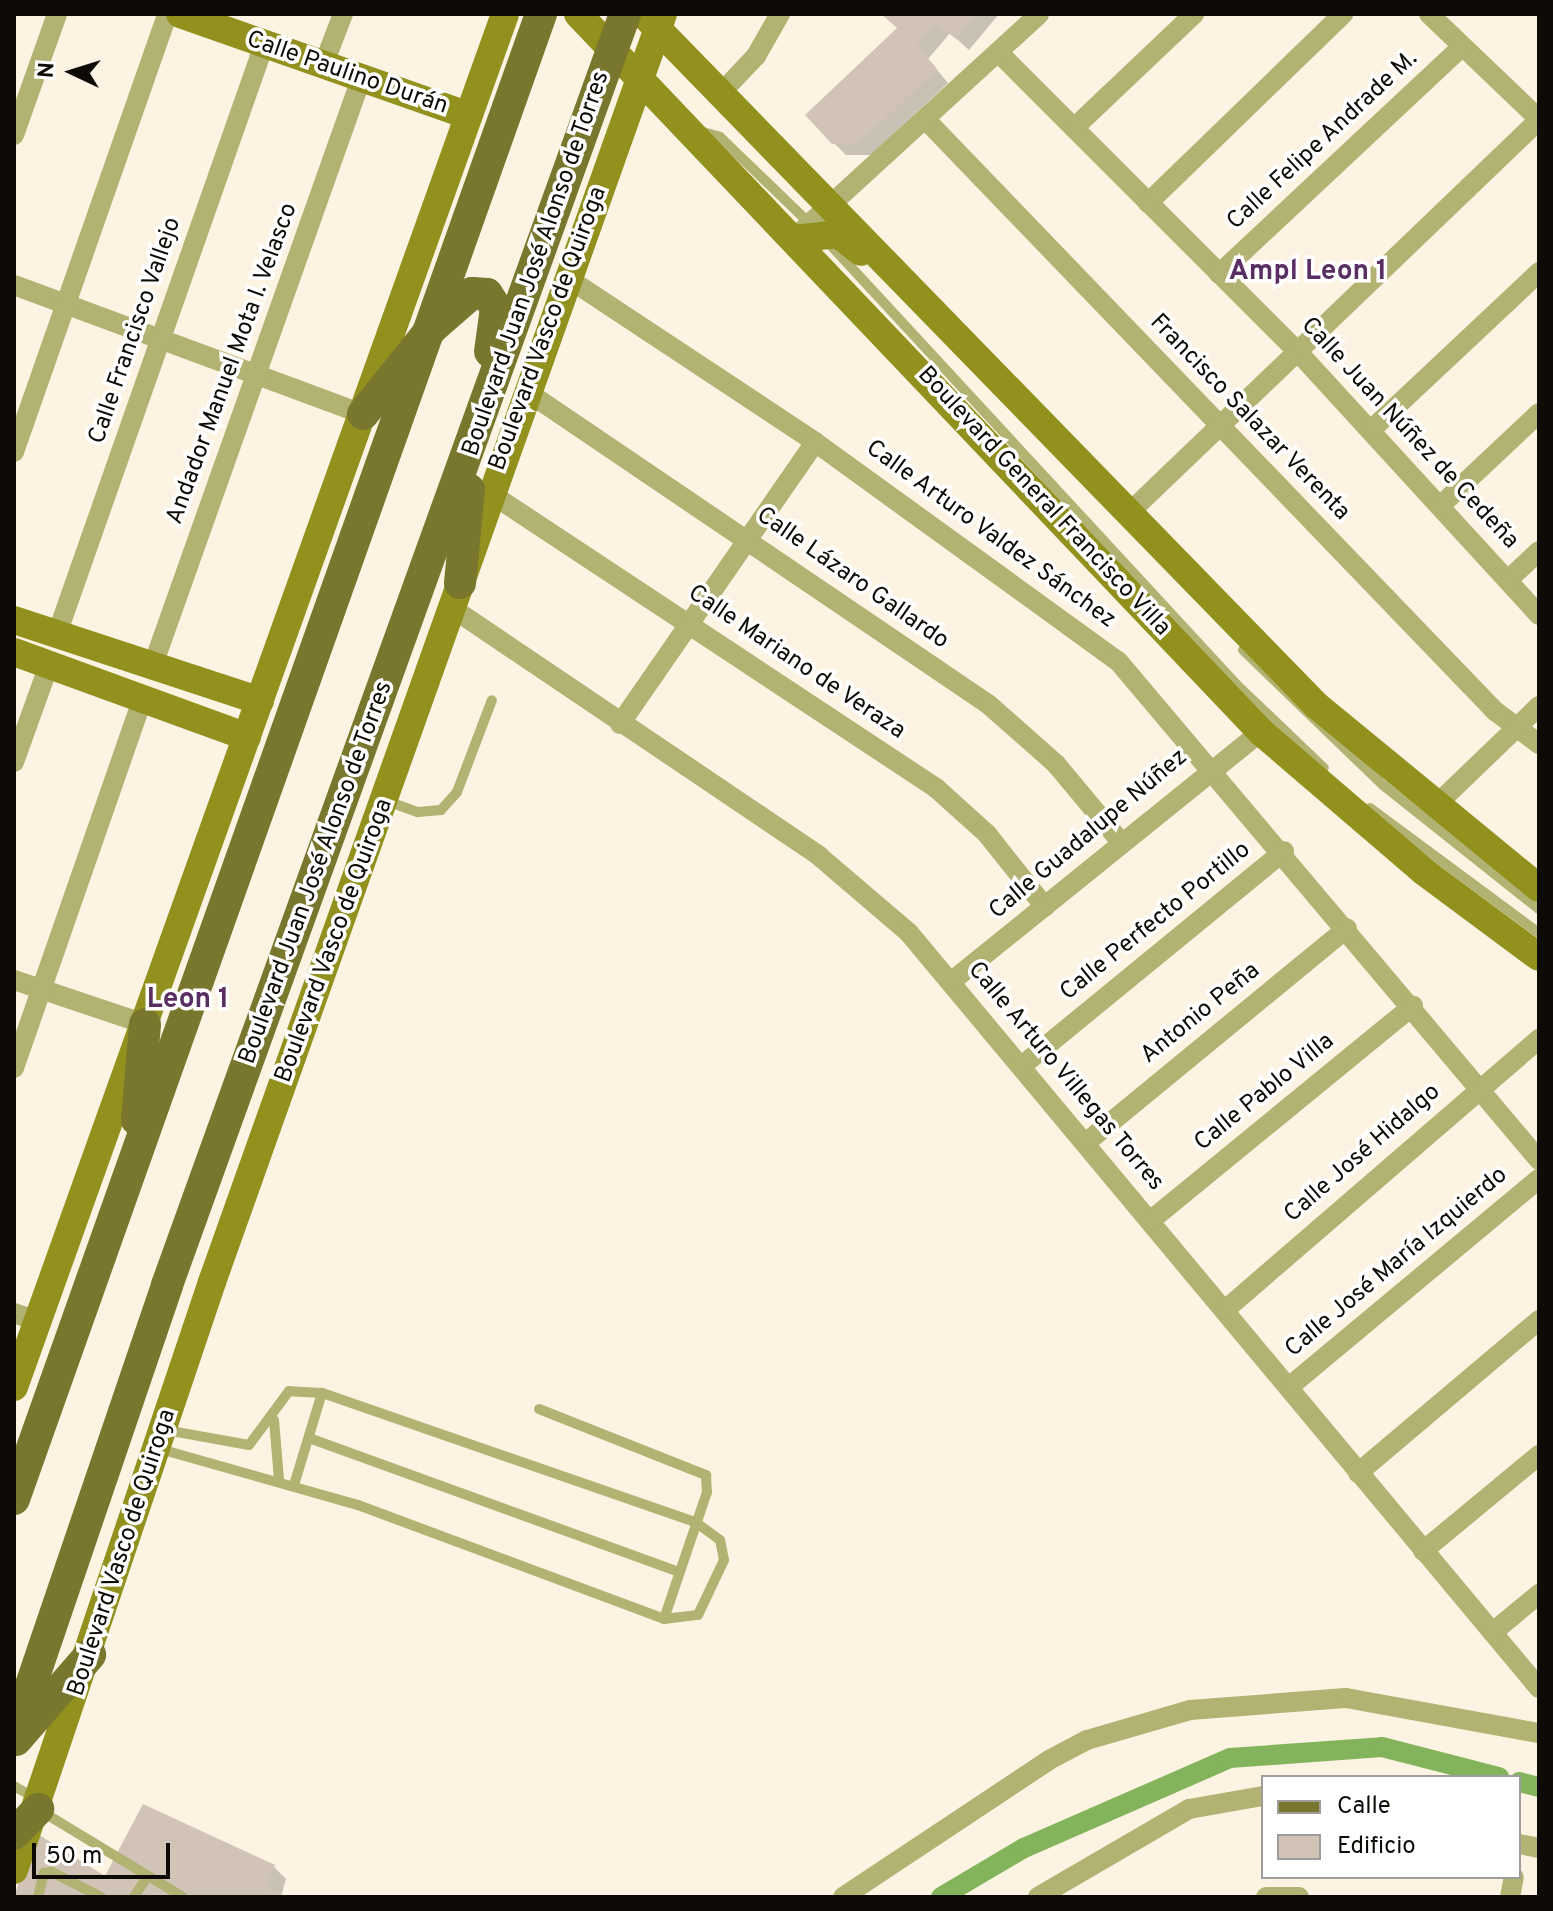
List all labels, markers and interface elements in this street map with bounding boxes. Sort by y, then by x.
street label: Calle Paulino Durán [243,26,451,122]
north arrow [32,32,112,112]
street label: Calle Felipe Andrade M. [1221,45,1425,237]
text: N [34,61,62,79]
street label: Boulevard Juan José Alonso de Torres [457,67,617,461]
street label: Boulevard Vasco de Quiroga [484,183,614,475]
street label: Andador Manuel Mota I. Velasco [161,199,305,529]
street label: Calle Francisco Vallejo [84,214,188,448]
district label: Ampl Leon 1 [1229,255,1387,289]
street label: Francisco Salazar Verenta [1143,308,1355,528]
street label: Calle Juan Núñez de Cedeña [1294,312,1524,556]
street label: Boulevard General Francisco Villa [910,361,1176,643]
street label: Calle Arturo Valdez Sánchez [859,434,1121,636]
street label: Calle Lázaro Gallardo [750,502,954,656]
street label: Calle Mariano de Veraza [682,579,910,747]
street label: Boulevard Juan José Alonso de Torres [234,677,400,1069]
street label: Calle Guadalupe Núñez [984,744,1194,926]
street label: Boulevard Vasco de Quiroga [270,795,400,1087]
street label: Calle Perfecto Portillo [1055,836,1257,1008]
street label: Calle Arturo Villegas Torres [960,956,1170,1198]
street label: Antonio Peña [1136,957,1266,1071]
district label: Leon 1 [147,983,229,1017]
street label: Calle Pablo Villa [1189,1028,1341,1158]
street label: Calle José Hidalgo [1279,1078,1447,1230]
street label: Calle José María Izquierdo [1280,1162,1514,1364]
street label: Boulevard Vasco de Quiroga [63,1405,183,1701]
legend [1261,1775,1521,1879]
text: Calle [1337,1792,1391,1822]
scale bar [36,1827,174,1877]
text: Edificio [1337,1832,1416,1862]
text: 50 m [46,1842,102,1872]

